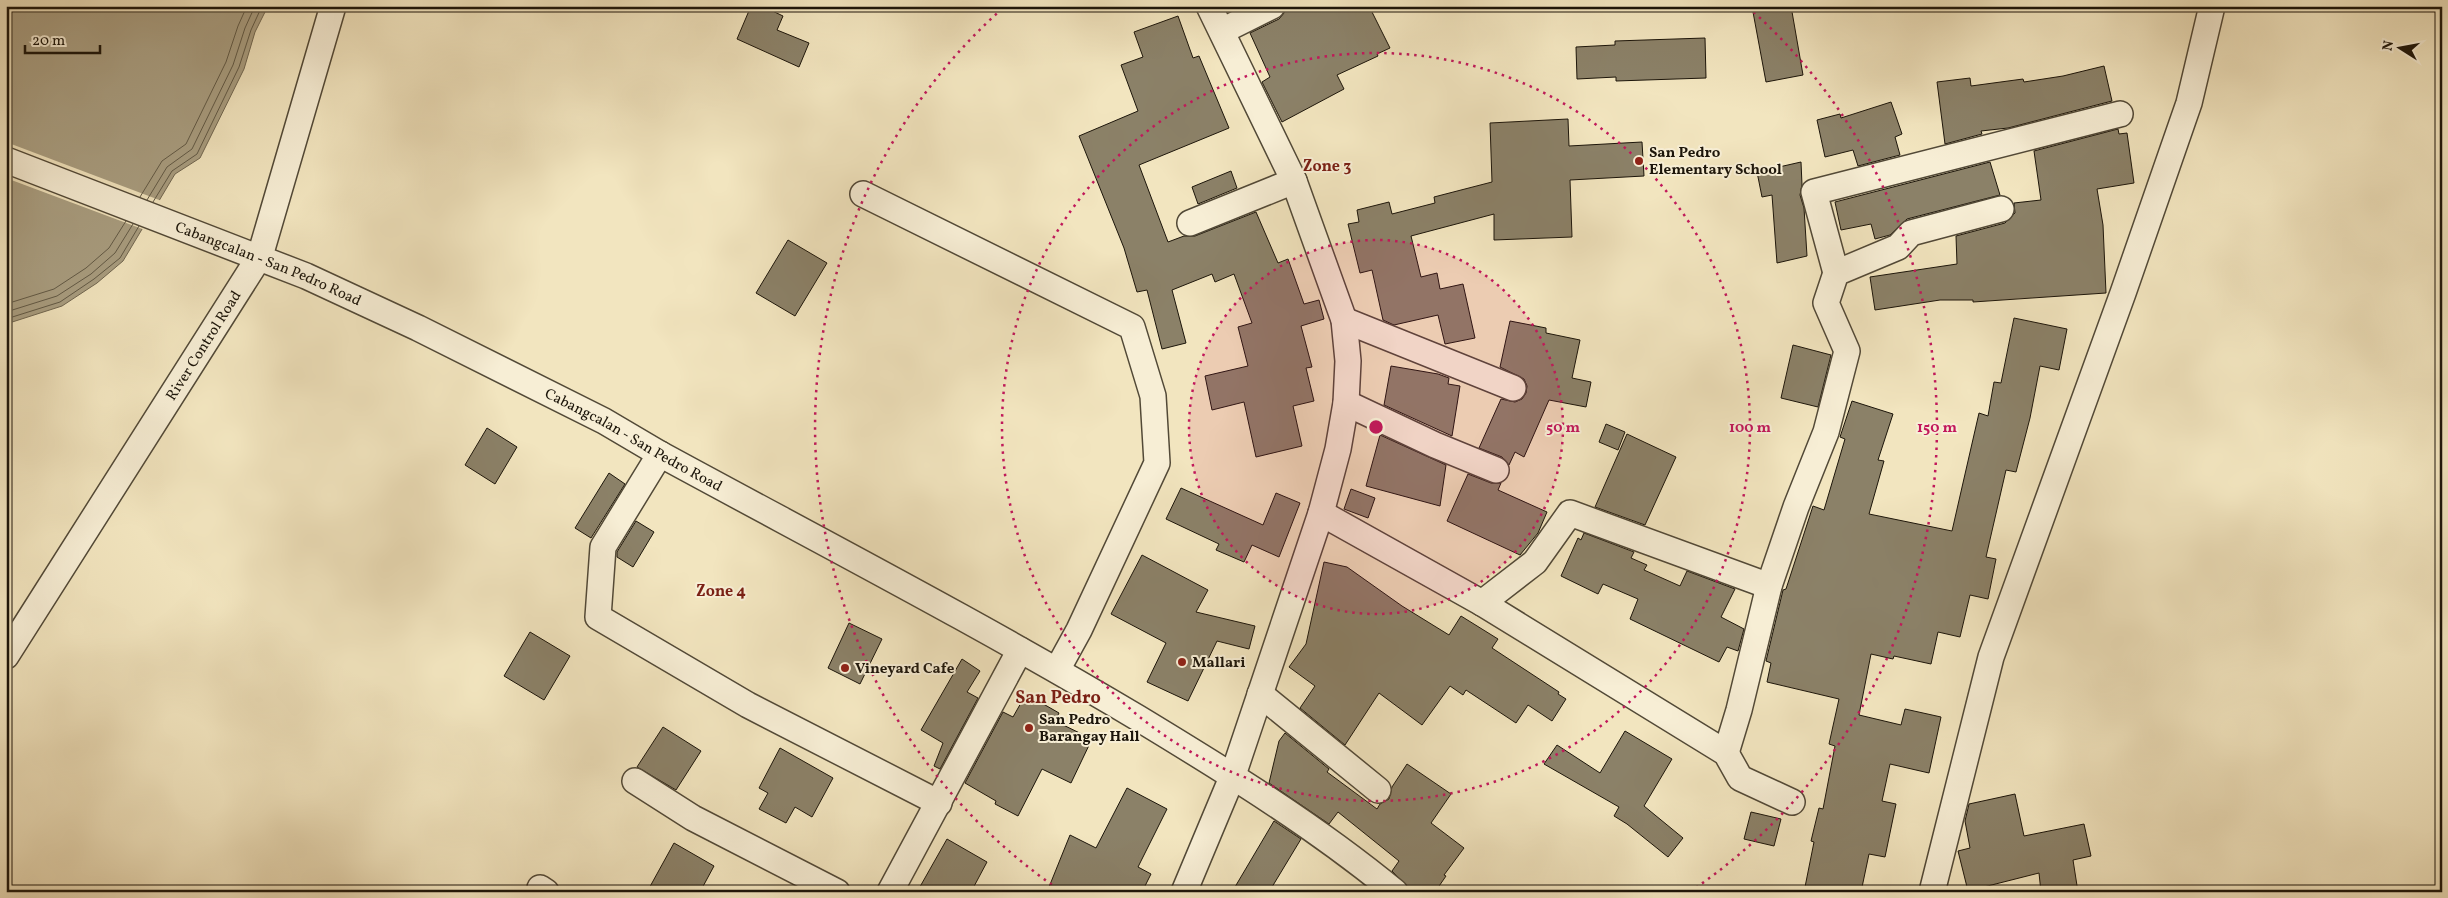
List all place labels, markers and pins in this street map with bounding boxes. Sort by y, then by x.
place label: San Pedro Elementary School [1649,143,1782,181]
marker: San Pedro Elementary School [1633,155,1645,167]
centre of rings [1367,418,1385,436]
place label: Mallari [1192,653,1246,674]
marker: Mallari [1176,656,1188,668]
place label: Vineyard Cafe [855,659,955,680]
marker: Vineyard Cafe [839,662,851,674]
place label: San Pedro Barangay Hall [1039,710,1140,748]
marker: San Pedro Barangay Hall [1023,722,1035,734]

